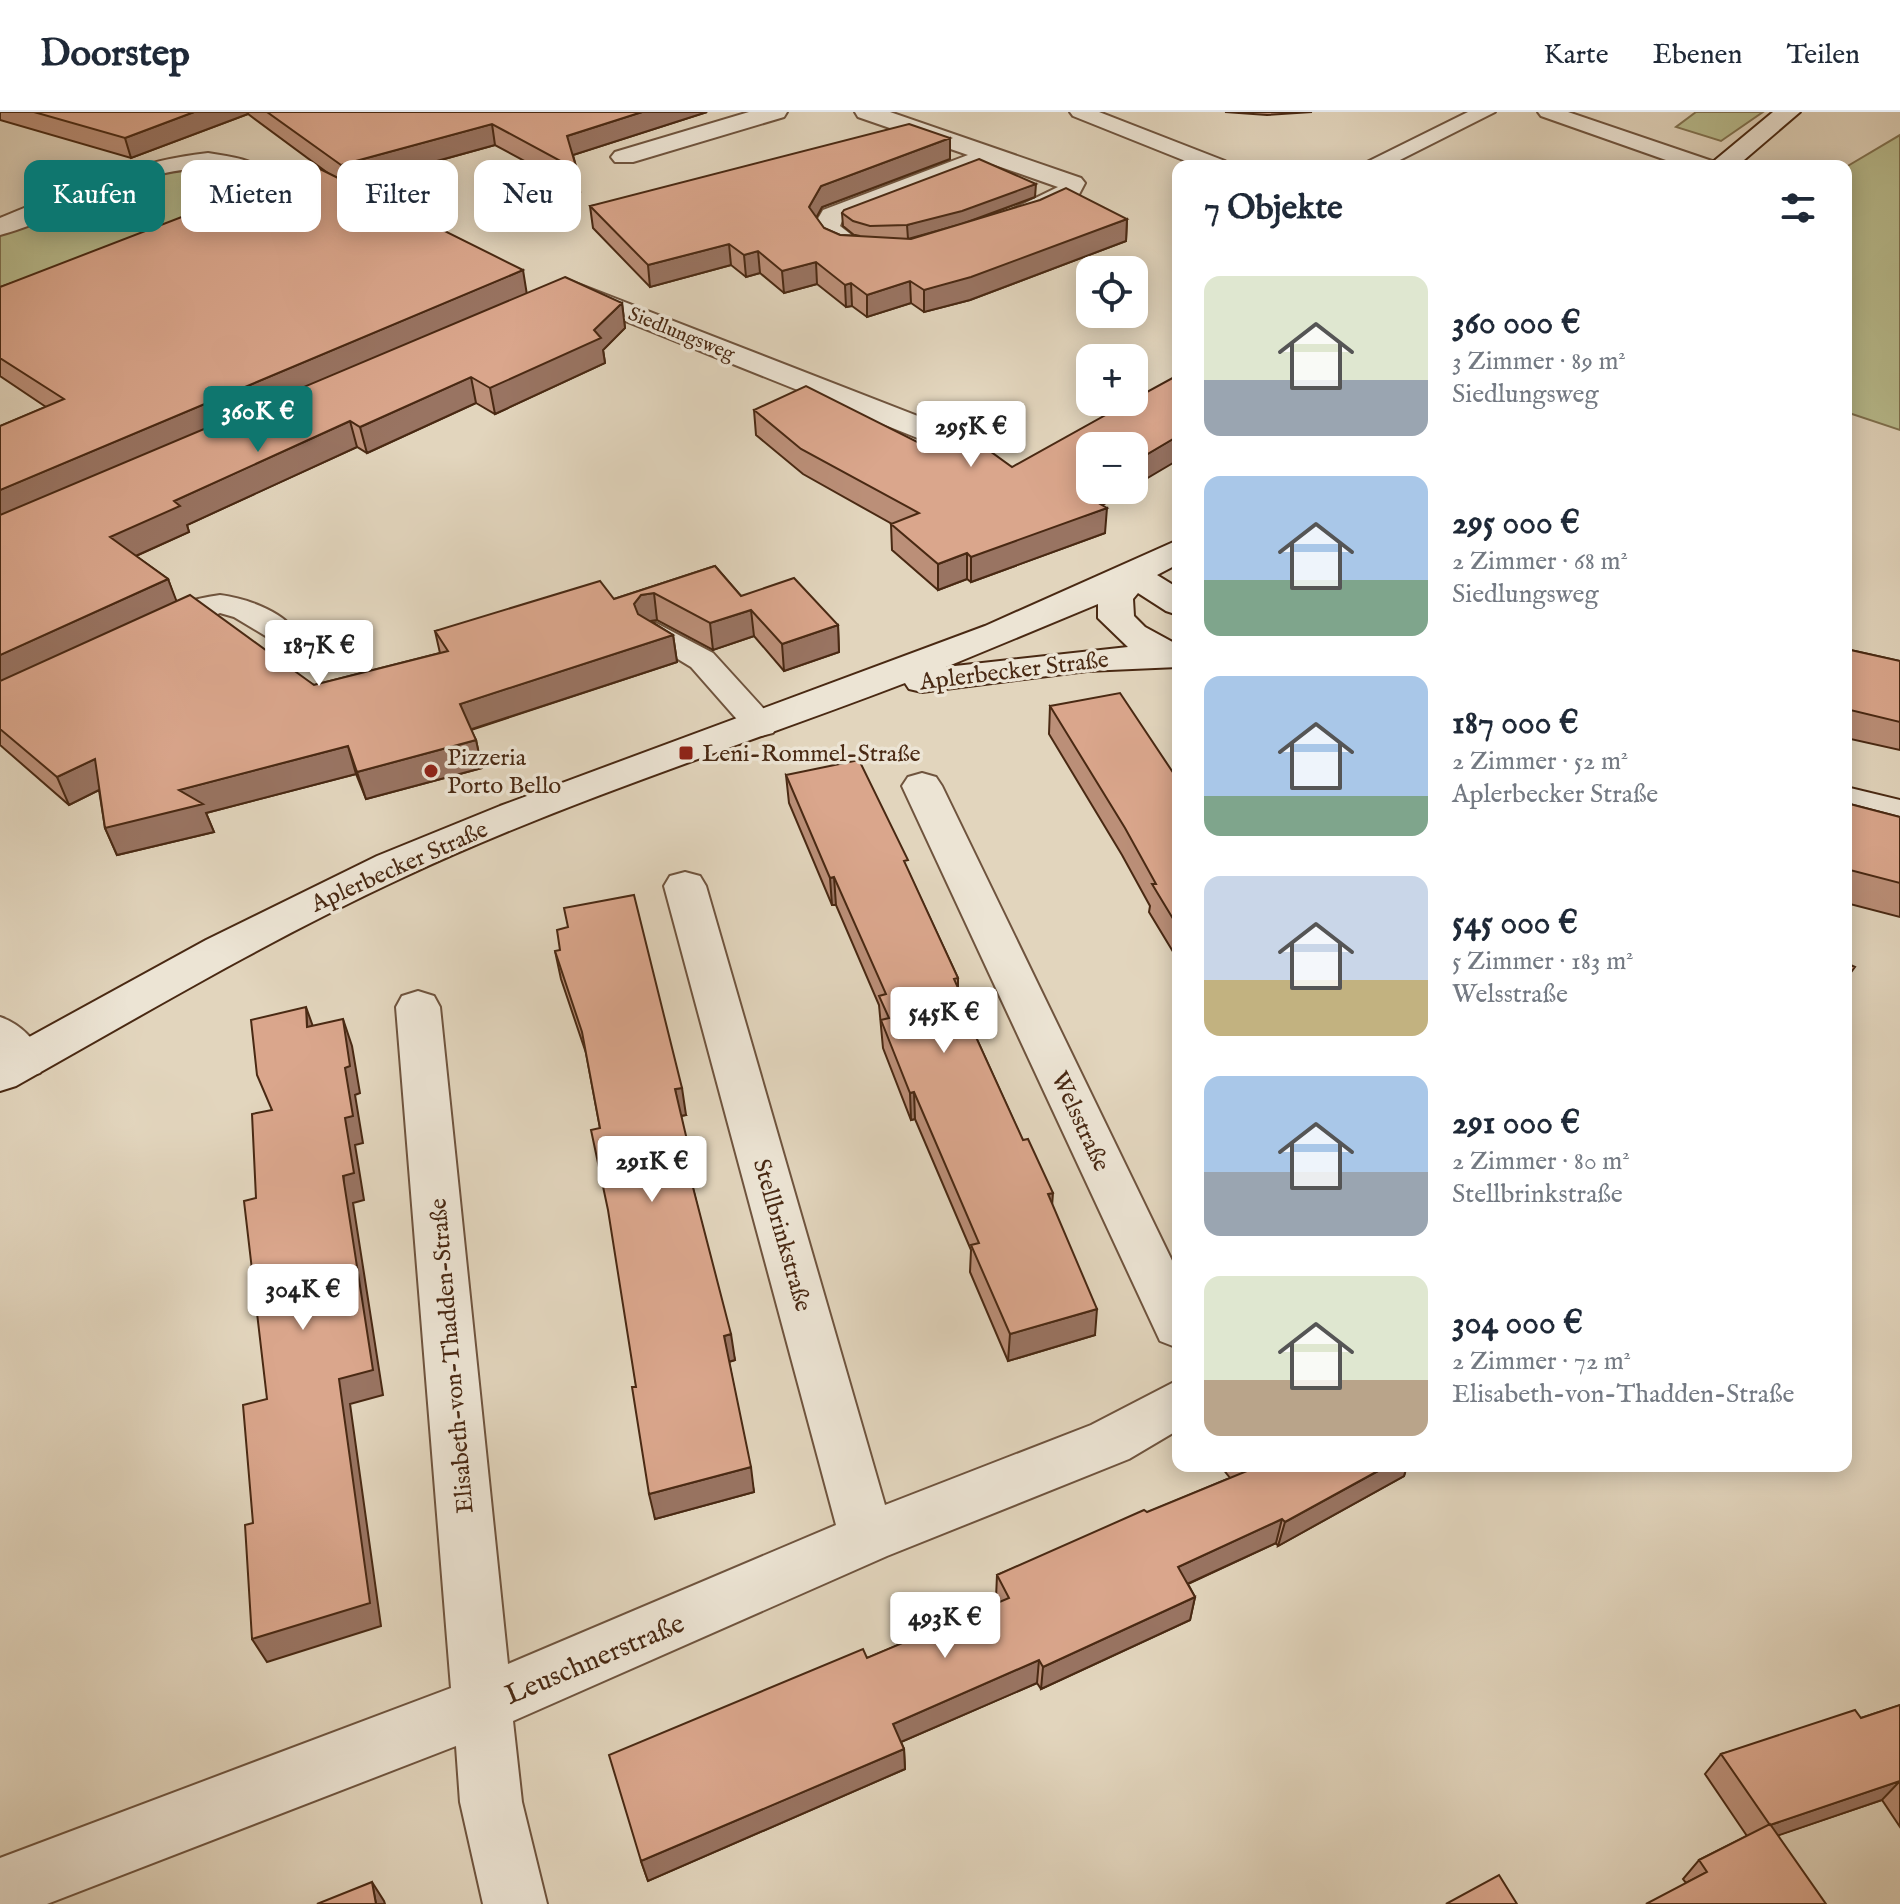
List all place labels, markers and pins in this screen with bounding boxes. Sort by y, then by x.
pin: 360K € [193,386,323,454]
pin: 295K € [906,401,1036,469]
pin: 187K € [254,620,384,688]
place label: Leni-Rommel-Straße [702,739,921,770]
place label: Pizzeria Porto Bello [447,743,561,802]
marker: Leni-Rommel-Straße [677,744,695,762]
marker: Pizzeria Porto Bello [422,762,440,780]
pin: 545K € [879,987,1009,1055]
pin: 291K € [587,1136,717,1204]
pin: 304K € [238,1264,368,1332]
pin: 493K € [880,1592,1010,1660]

